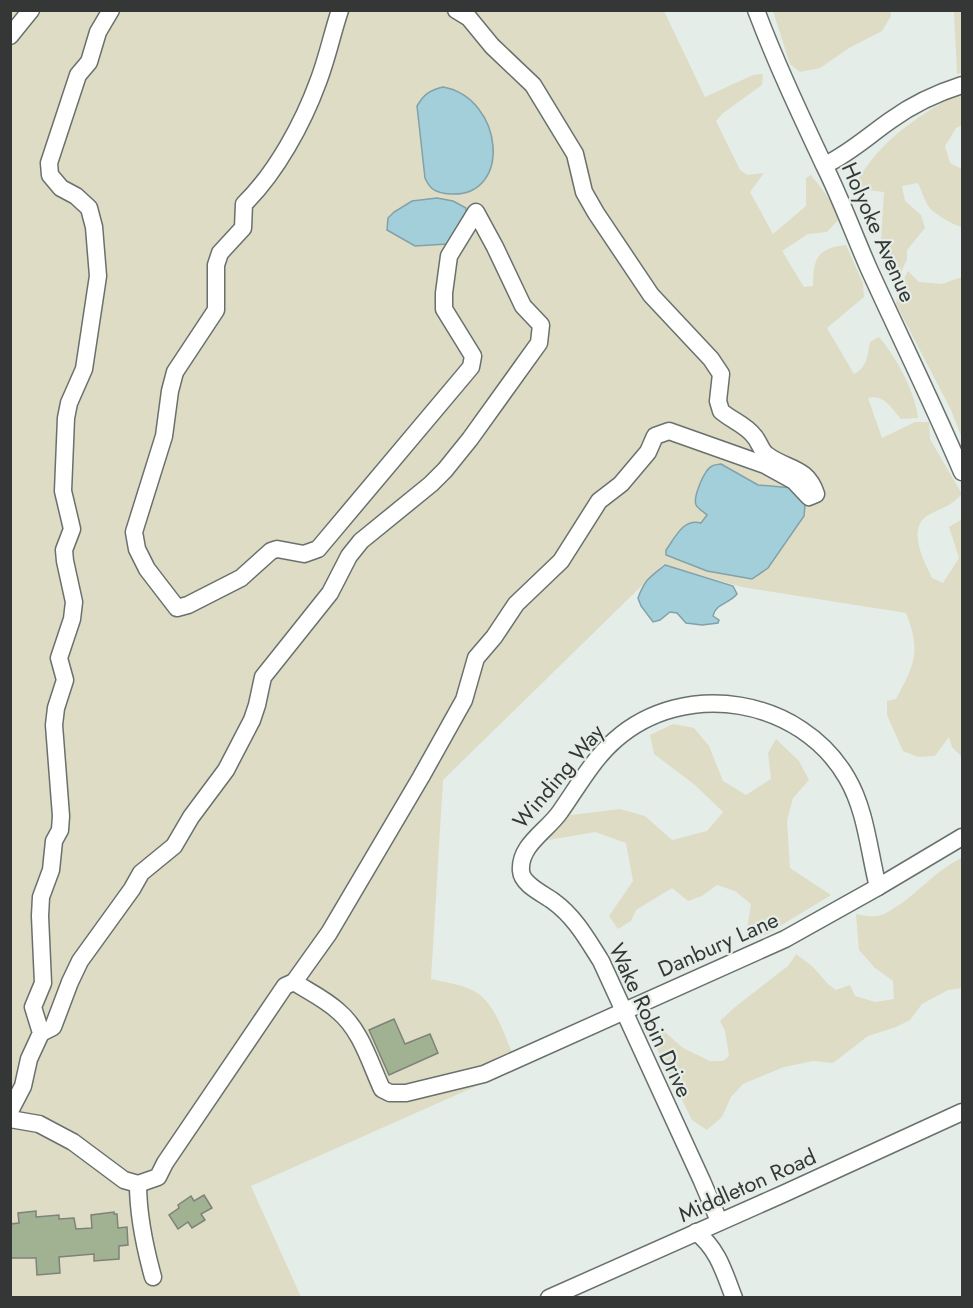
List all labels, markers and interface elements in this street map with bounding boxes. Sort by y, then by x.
street label: Holyoke Avenue [834,157,924,307]
street label: Winding Way [505,717,612,835]
street label: Danbury Lane [653,903,783,985]
street label: Wake Robin Drive [601,938,701,1102]
street label: Middleton Road [673,1140,821,1230]

